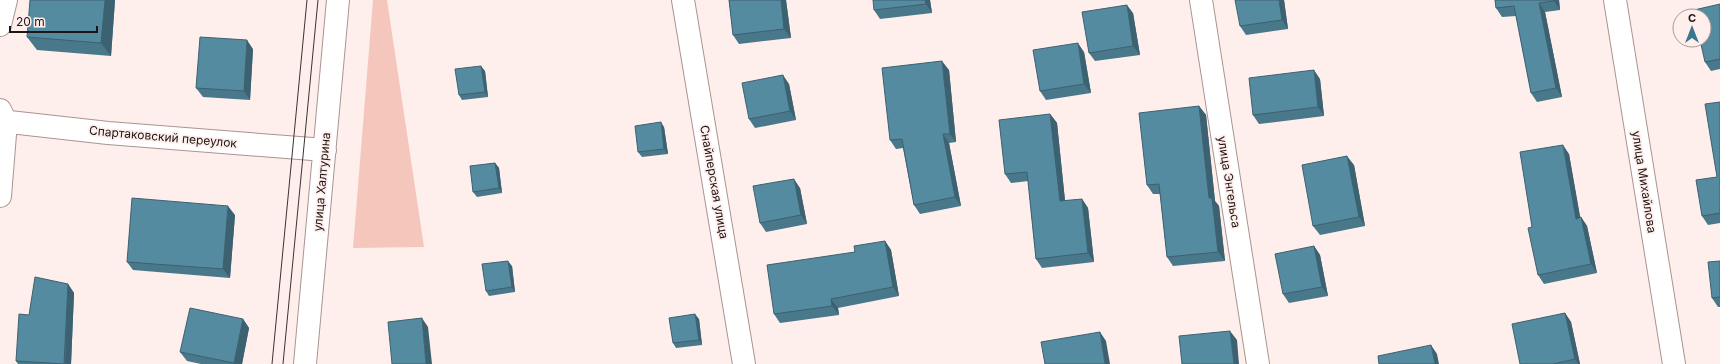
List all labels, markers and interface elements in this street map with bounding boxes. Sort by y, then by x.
scale bar [10,8,97,34]
north arrow [1672,8,1712,48]
text: С [1688,11,1696,25]
text: 20 m [16,14,45,29]
street label: Спартаковский переулок [89,123,238,150]
street label: Снайперская улица [697,124,732,240]
street label: улица Михайлова [1629,130,1660,234]
street label: улица Халтурина [310,132,333,232]
street label: улица Энгельса [1215,135,1244,229]

